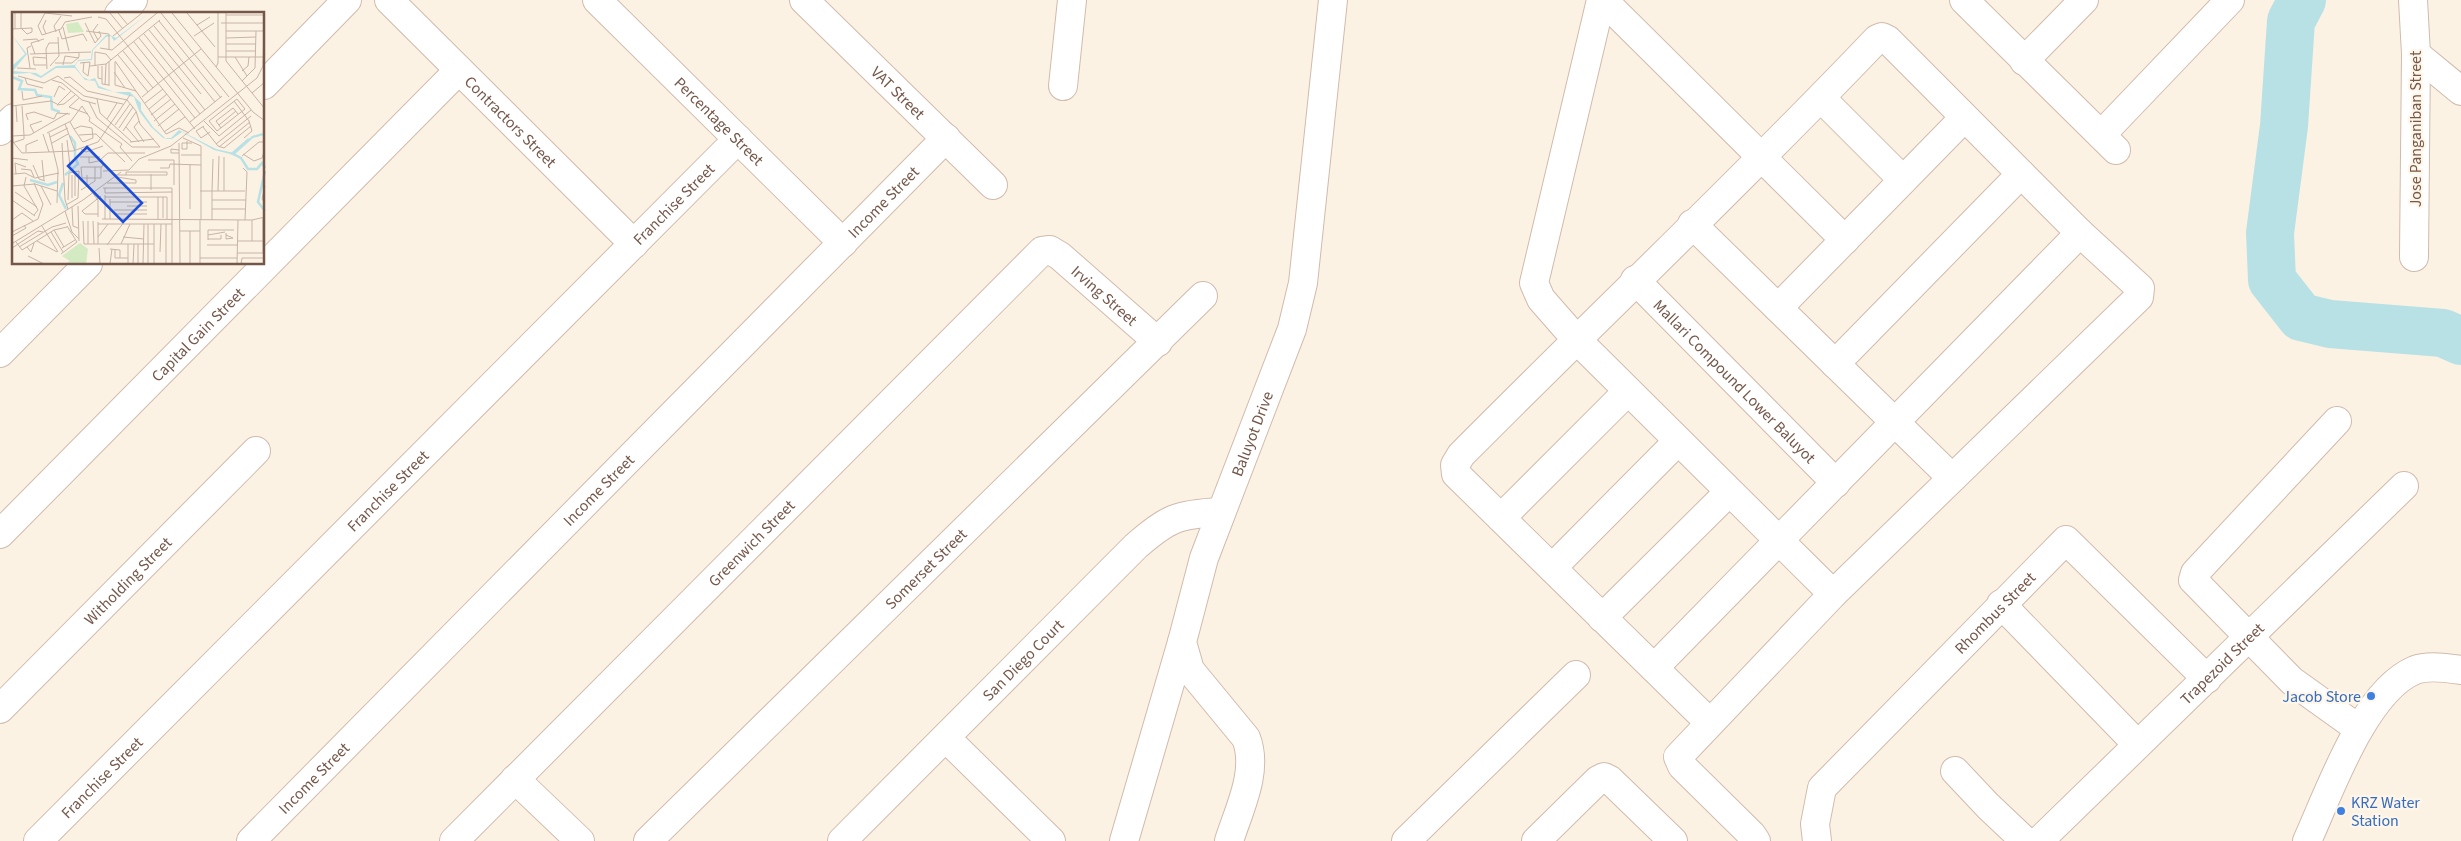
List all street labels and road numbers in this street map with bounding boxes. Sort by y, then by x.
street label: Jose Panganiban Street [2405,50,2427,207]
street label: VAT Street [866,61,930,125]
street label: Contractors Street [459,71,562,173]
street label: Percentage Street [669,72,769,171]
street label: Franchise Street [628,158,720,250]
street label: Income Street [843,161,925,243]
street label: Irving Street [1066,261,1142,331]
street label: Capital Gain Street [147,283,250,387]
street label: Mallari Compound Lower Baluyot [1648,295,1821,469]
street label: Baluyot Drive [1226,388,1279,480]
street label: Franchise Street [342,445,434,537]
street label: Income Street [558,449,640,531]
street label: Greenwich Street [704,495,801,592]
street label: Somerset Street [880,523,973,615]
street label: Witholding Street [79,532,177,630]
street label: Rhombus Street [1950,567,2041,659]
street label: San Diego Court [978,614,1070,706]
street label: Trapezoid Street [2176,617,2270,710]
street label: Franchise Street [56,732,148,824]
street label: Income Street [274,737,355,819]

